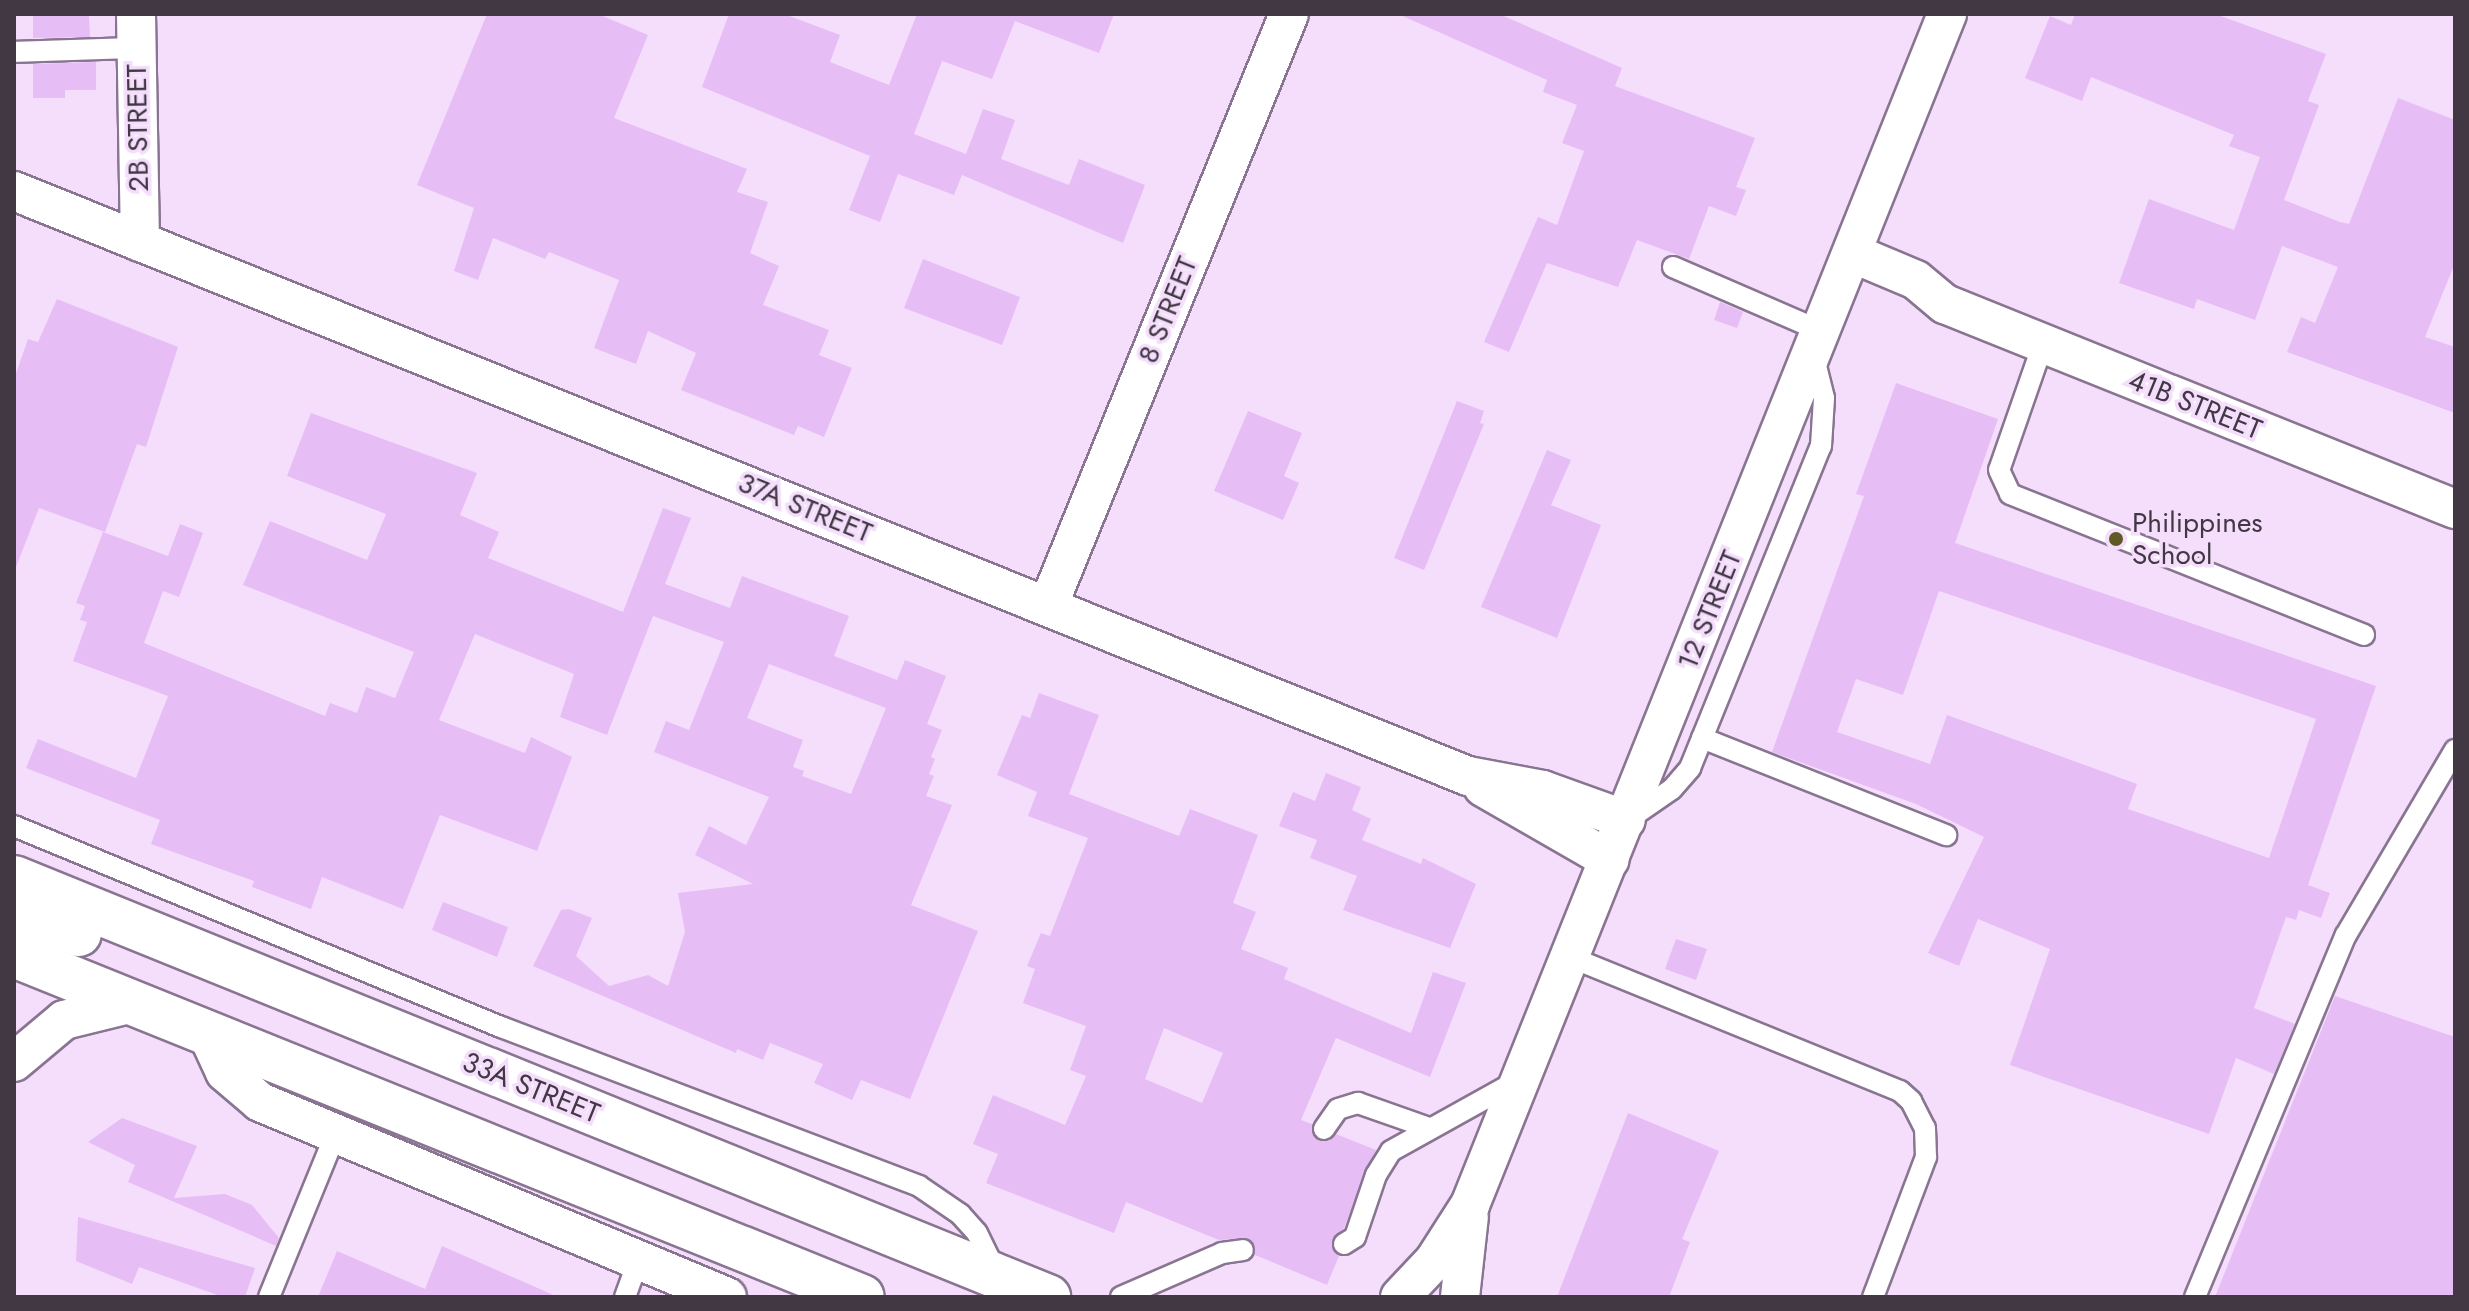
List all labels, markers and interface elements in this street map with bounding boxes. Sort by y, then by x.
street label: 2B STREET [120,64,156,192]
street label: 8 STREET [1132,252,1204,368]
street label: 41B STREET [2123,363,2267,447]
street label: 37A STREET [733,466,877,550]
place label: Philippines School [2132,506,2263,572]
marker: Philippines School [2107,530,2125,548]
street label: 12 STREET [1671,546,1749,674]
street label: 33A STREET [458,1045,604,1131]

